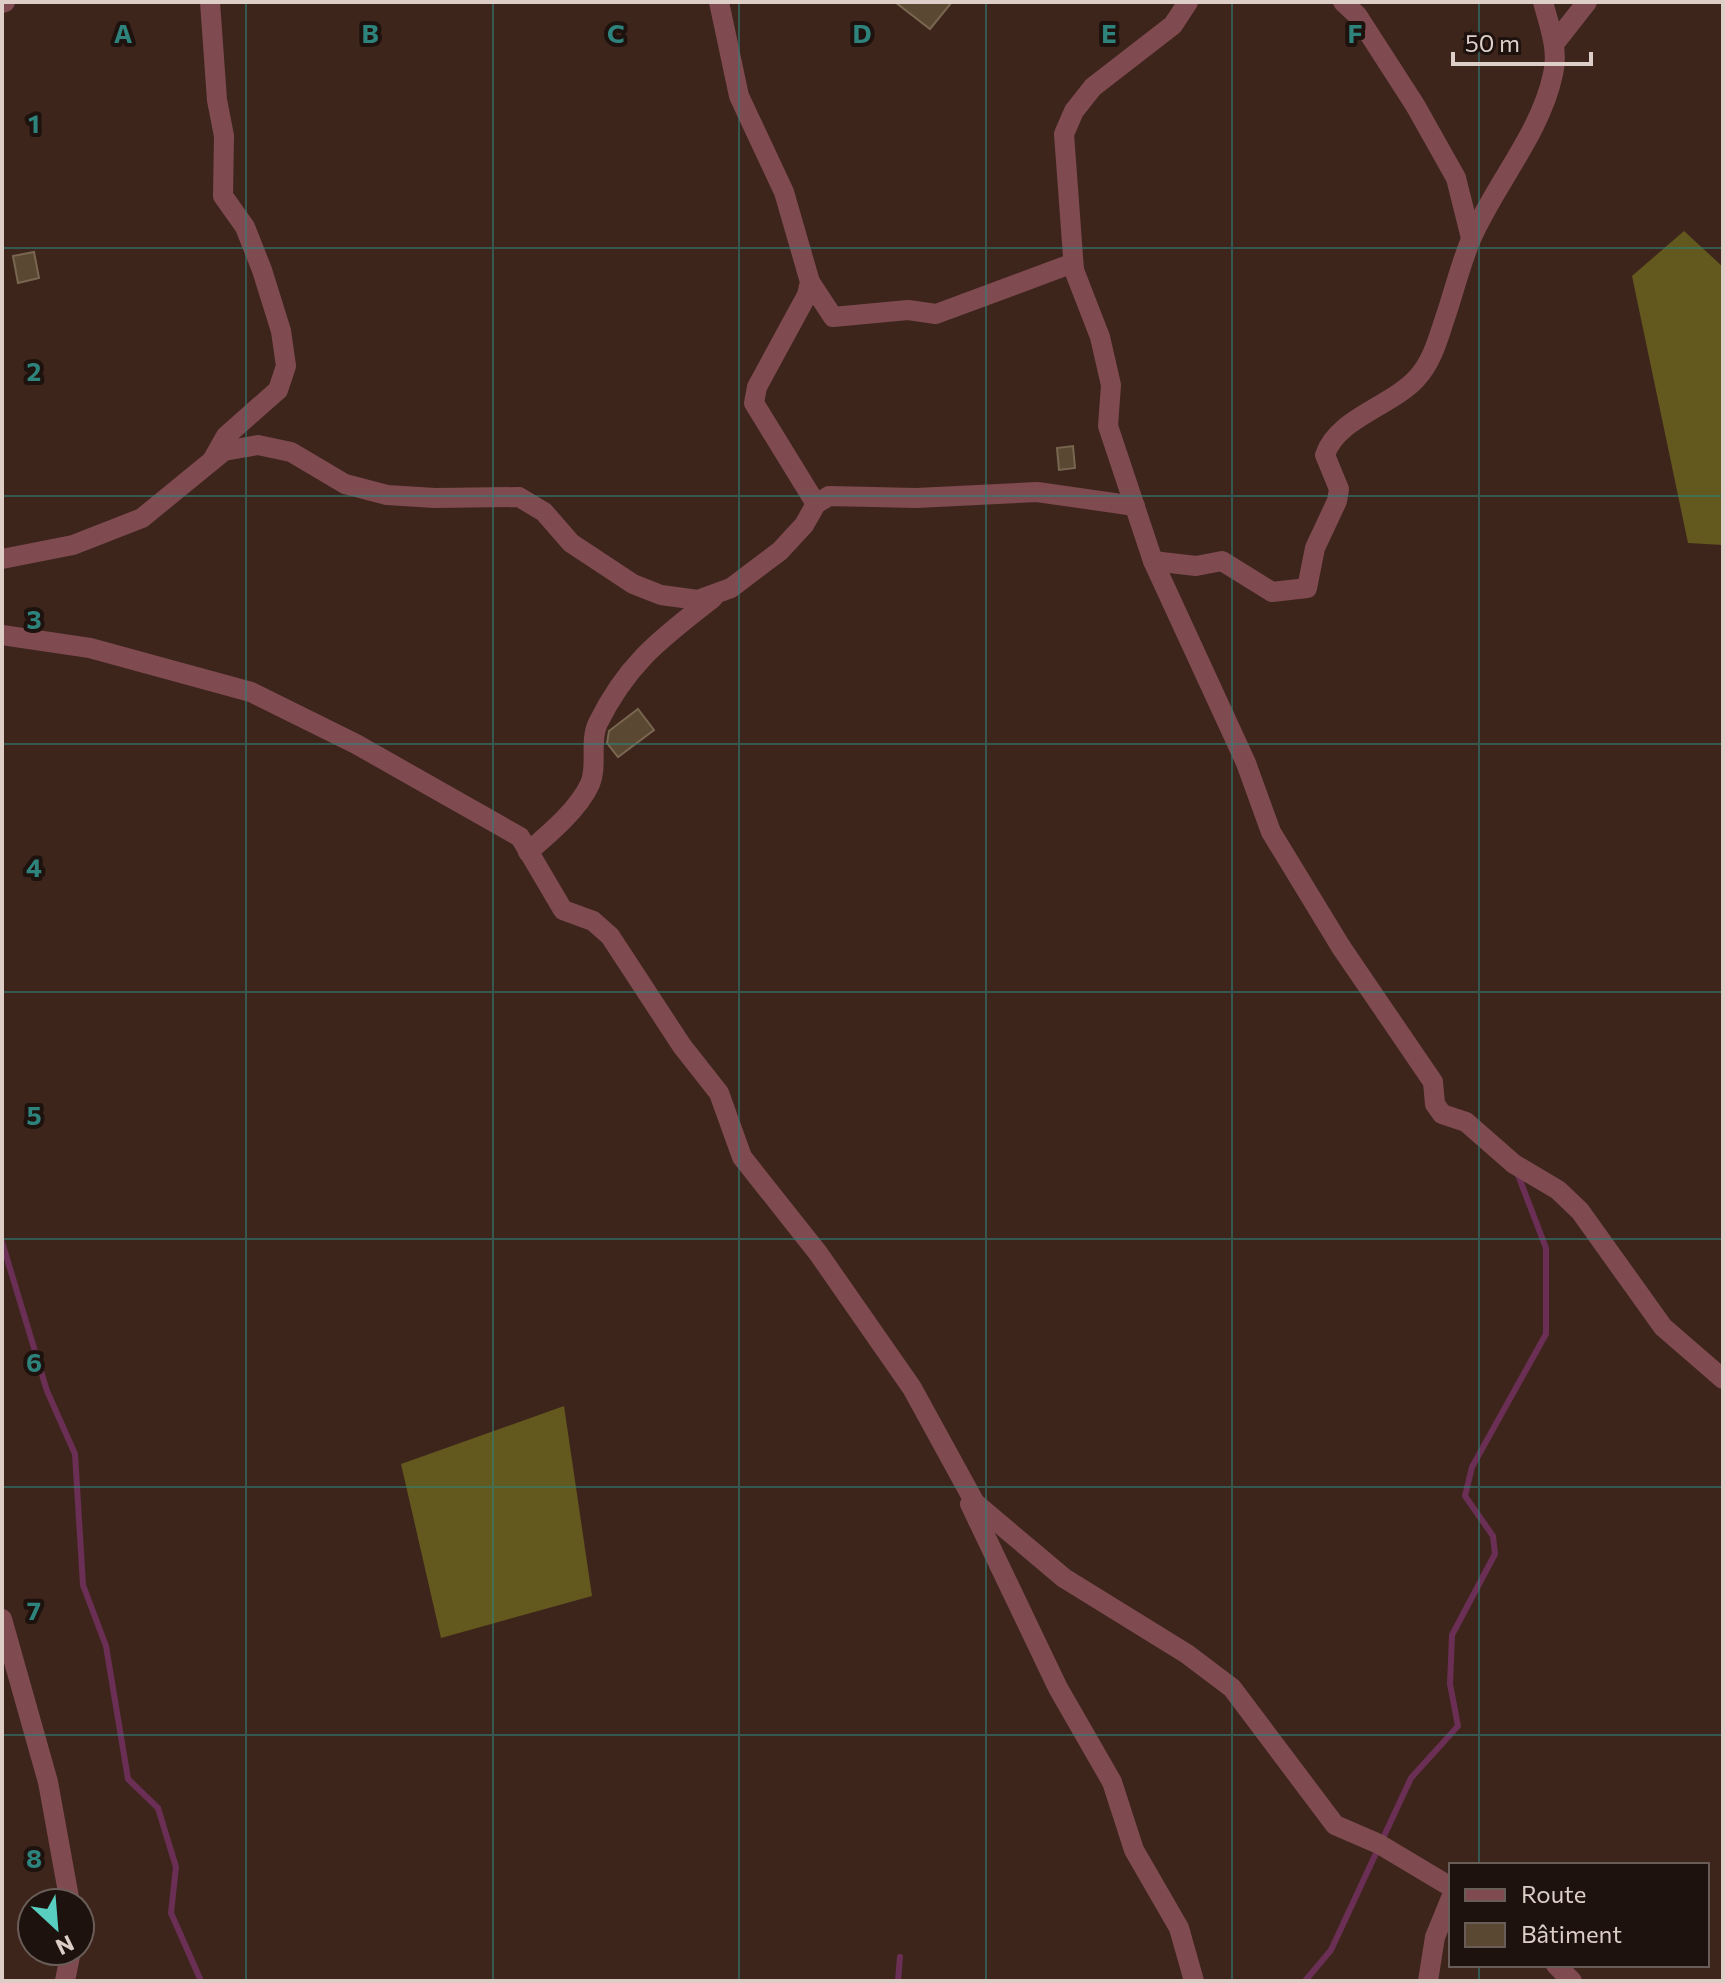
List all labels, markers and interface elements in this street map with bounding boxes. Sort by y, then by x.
scale bar [1453,16,1591,66]
text: A [114,17,133,48]
text: B [361,17,379,48]
text: C [607,17,625,48]
text: D [852,17,872,48]
text: E [1101,17,1117,48]
text: F [1347,17,1363,48]
text: 50 m [1465,28,1520,57]
text: 1 [28,107,40,138]
text: 2 [27,355,41,386]
text: 3 [26,603,42,634]
text: 4 [26,851,42,882]
text: 5 [26,1099,42,1130]
text: 6 [26,1346,42,1377]
text: 7 [27,1594,41,1625]
text: 8 [26,1842,42,1873]
legend [1449,1863,1709,1967]
text: Route [1521,1879,1586,1908]
north arrow [16,1887,96,1967]
text: Bâtiment [1521,1919,1622,1948]
text: N [52,1930,78,1961]

